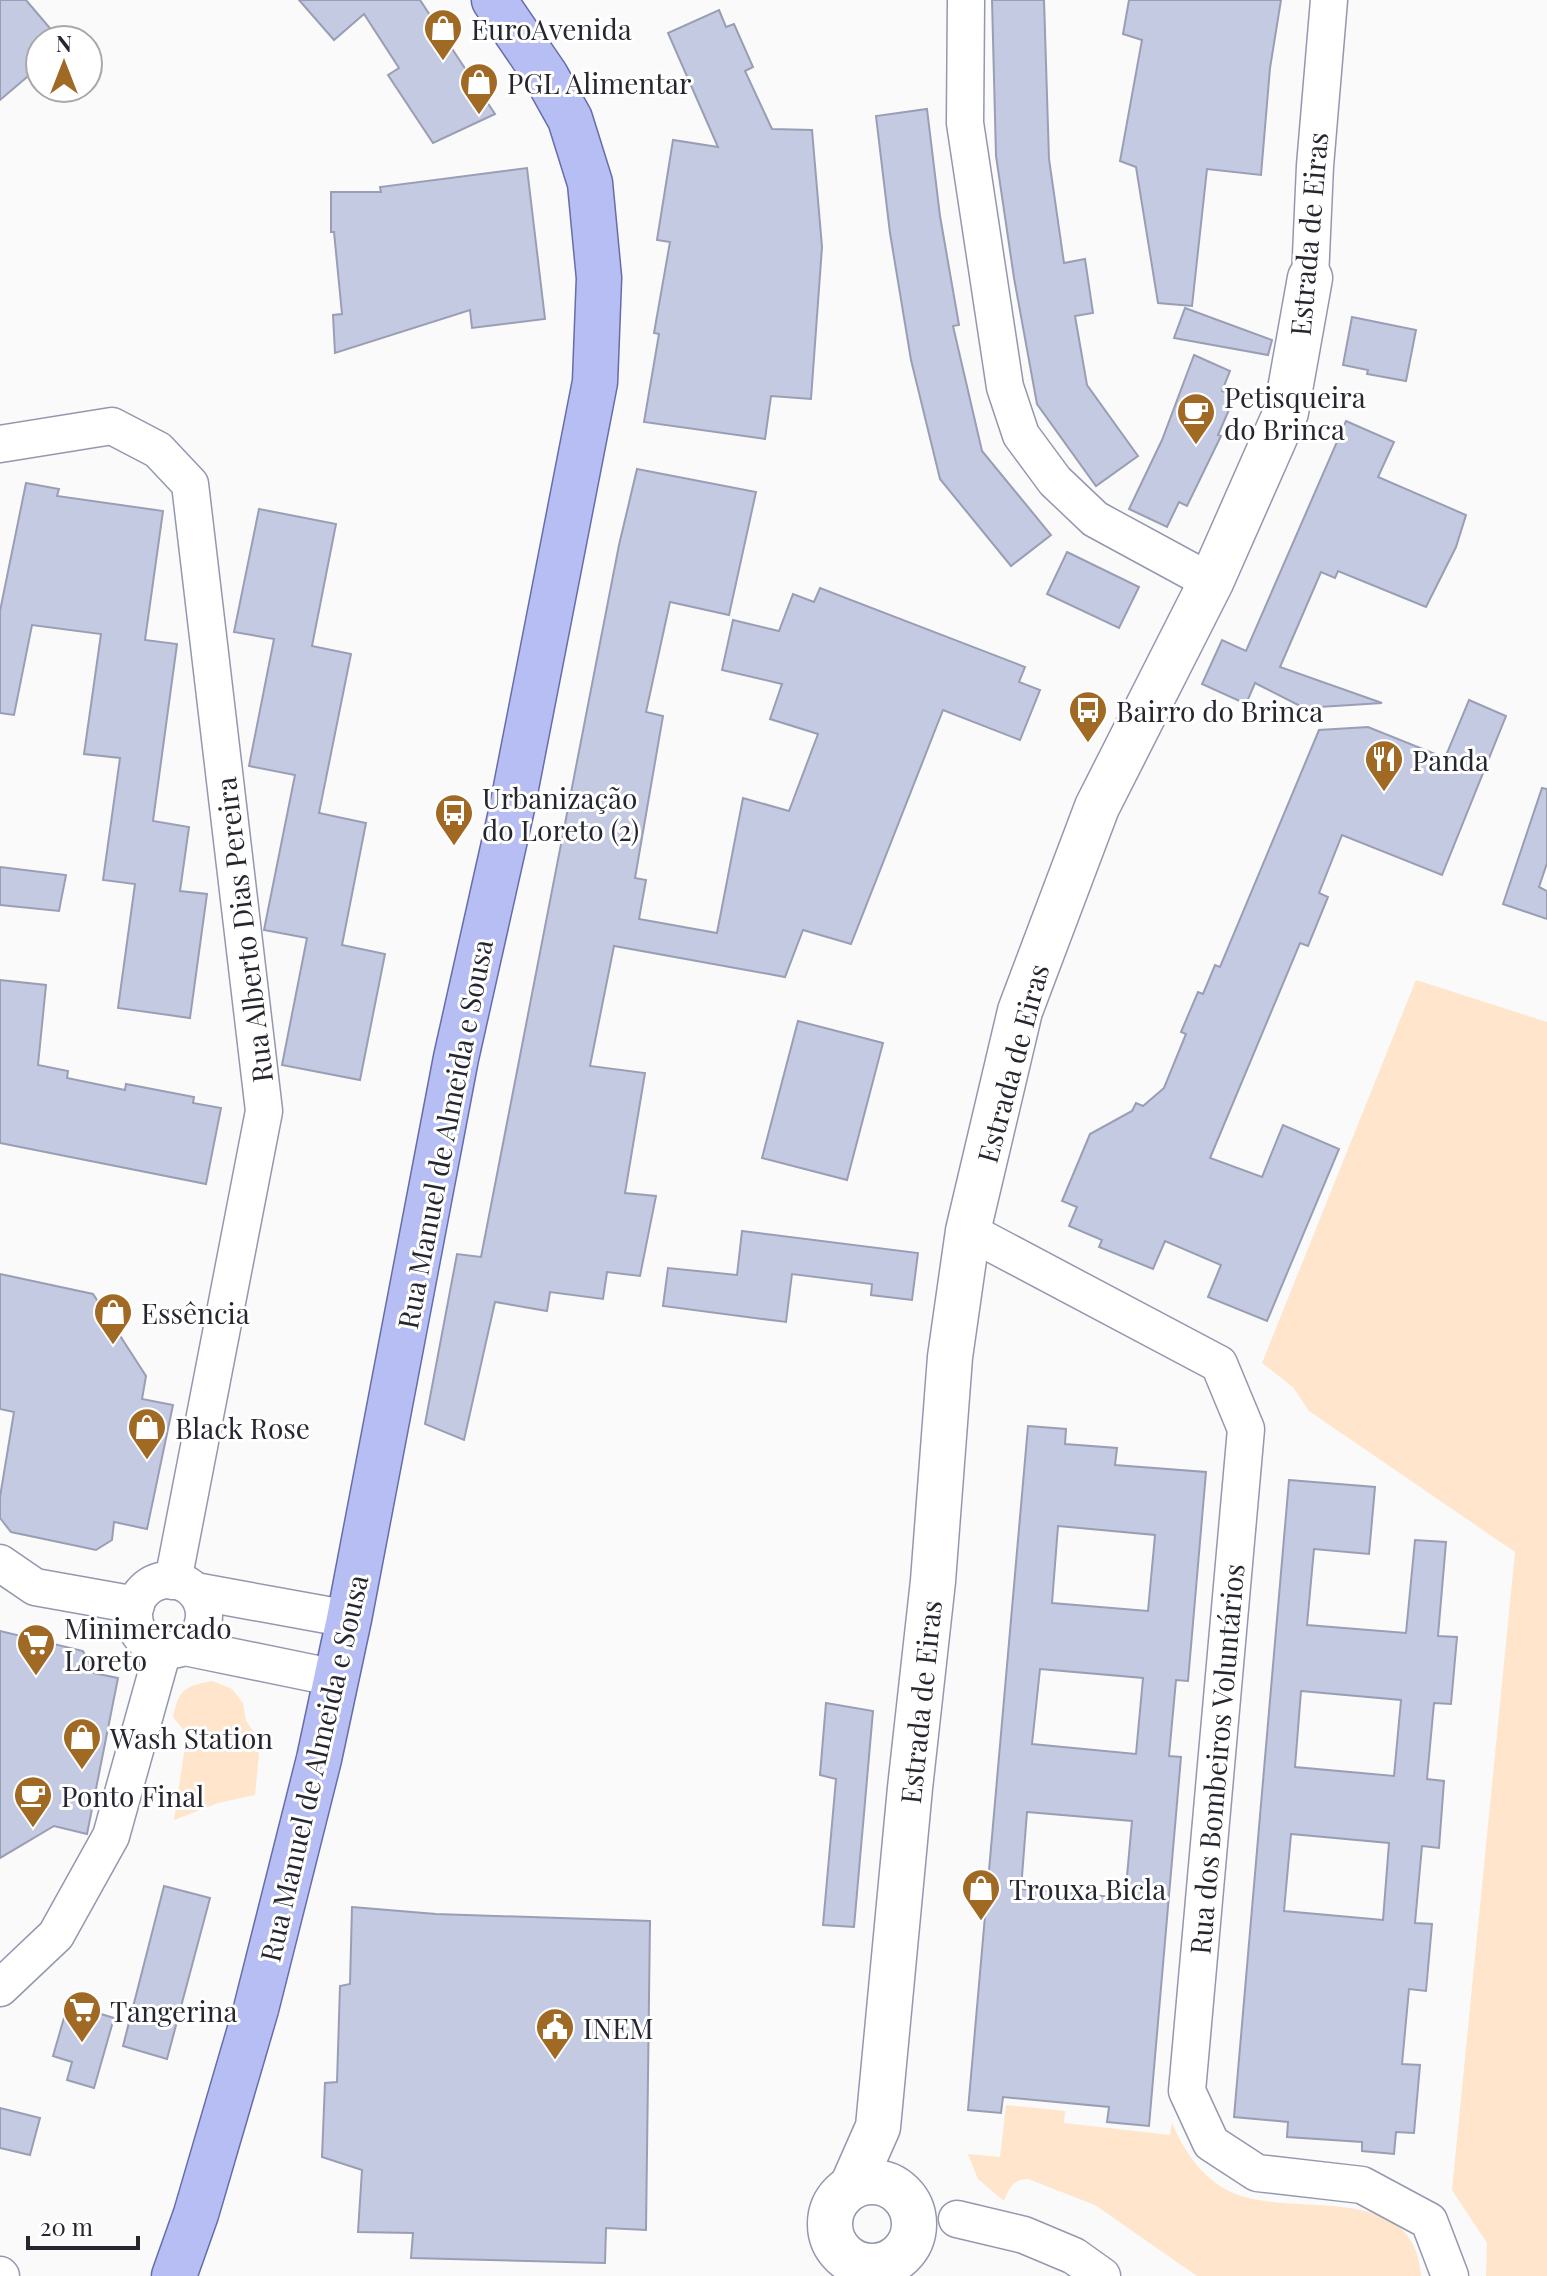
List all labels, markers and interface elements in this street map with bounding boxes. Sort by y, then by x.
shop icon: EuroAvenida [422,7,464,62]
place label: EuroAvenida [471,10,632,47]
north arrow [24,24,104,104]
text: N [56,28,72,58]
shop icon: PGL Alimentar [458,61,500,116]
place label: PGL Alimentar [507,64,692,101]
street label: Estrada de Eiras [1281,131,1335,337]
place label: Petisqueira do Brinca [1224,378,1366,447]
cafe icon: Petisqueira do Brinca [1175,391,1217,446]
bus stop icon: Bairro do Brinca [1067,689,1109,744]
place label: Bairro do Brinca [1116,692,1323,729]
restaurant icon: Panda [1363,738,1405,793]
place label: Panda [1412,741,1489,778]
street label: Rua Alberto Dias Pereira [206,775,280,1085]
place label: Urbanização do Loreto (2) [482,779,639,848]
bus stop icon: Urbanização do Loreto (2) [433,792,475,847]
street label: Rua Manuel de Almeida e Sousa [388,936,500,1332]
street label: Estrada de Eiras [968,960,1056,1166]
shop icon: Essência [92,1291,134,1346]
place label: Essência [141,1294,250,1331]
shop icon: Black Rose [126,1406,168,1461]
place label: Black Rose [175,1409,310,1446]
street label: Rua dos Bombeiros Voluntários [1180,1562,1252,1956]
street label: Rua Manuel de Almeida e Sousa [250,1571,376,1965]
street label: Estrada de Eiras [891,1598,949,1806]
place label: Minimercado Loreto [64,1609,232,1678]
supermarket icon: Minimercado Loreto [15,1622,57,1677]
shop icon: Wash Station [61,1716,103,1771]
place label: Wash Station [109,1719,273,1756]
cafe icon: Ponto Final [12,1774,54,1829]
place label: Ponto Final [61,1777,204,1814]
shop icon: Trouxa Bicla [960,1867,1002,1922]
place label: Trouxa Bicla [1009,1870,1166,1907]
supermarket icon: Tangerina [61,1989,103,2044]
place label: Tangerina [110,1992,237,2029]
public building icon: INEM [534,2006,576,2061]
place label: INEM [583,2009,654,2046]
scale bar [28,2200,138,2250]
text: 20 m [40,2210,93,2242]

